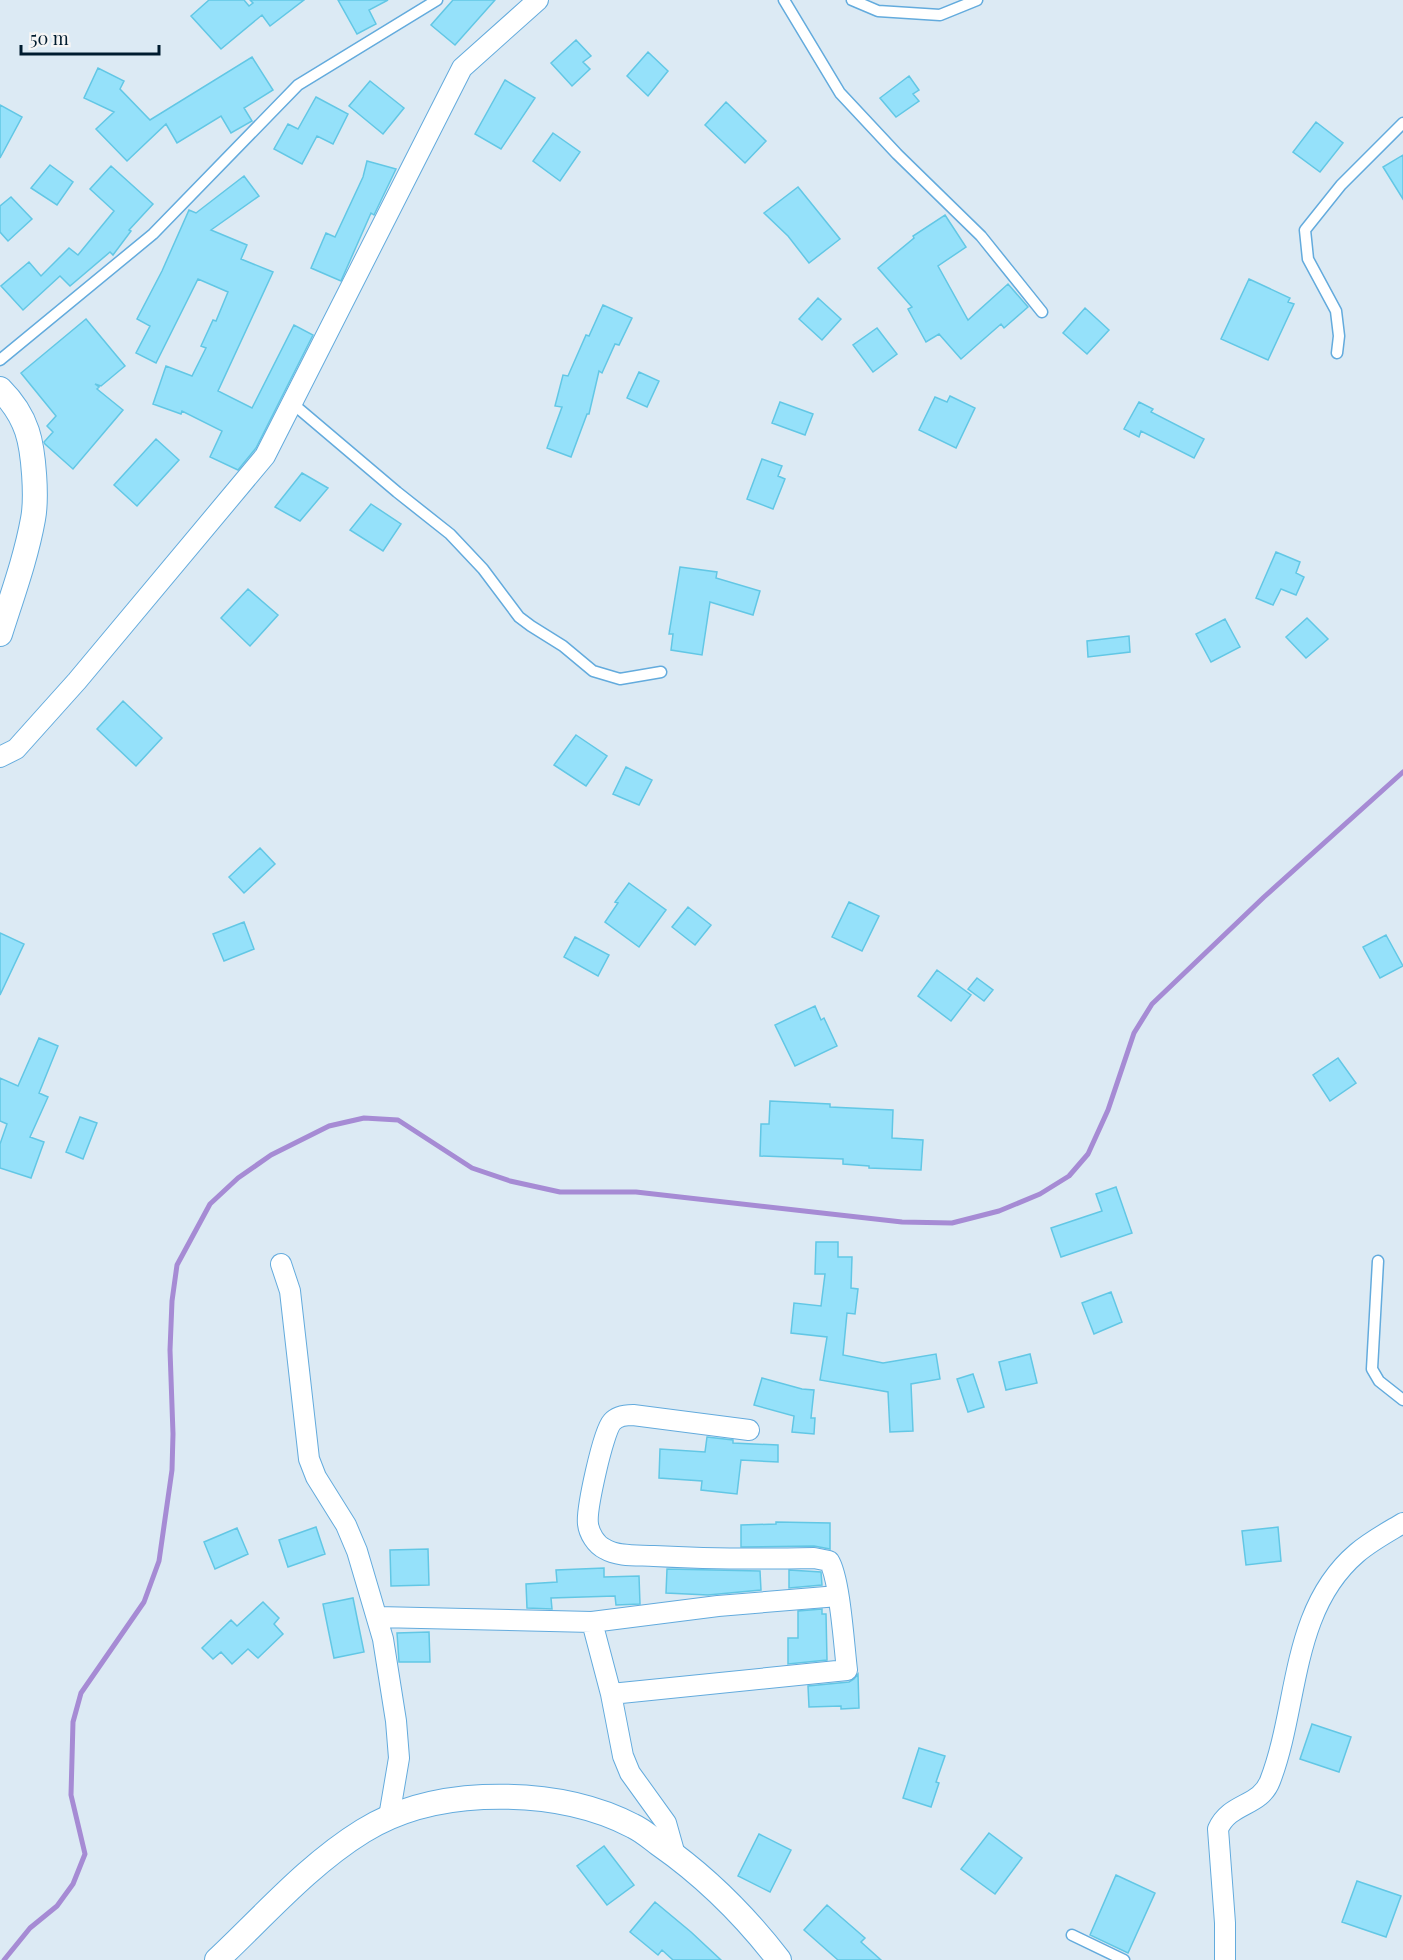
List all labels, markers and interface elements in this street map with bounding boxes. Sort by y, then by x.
scale bar [21,18,159,56]
text: 50 m [30,26,69,50]

